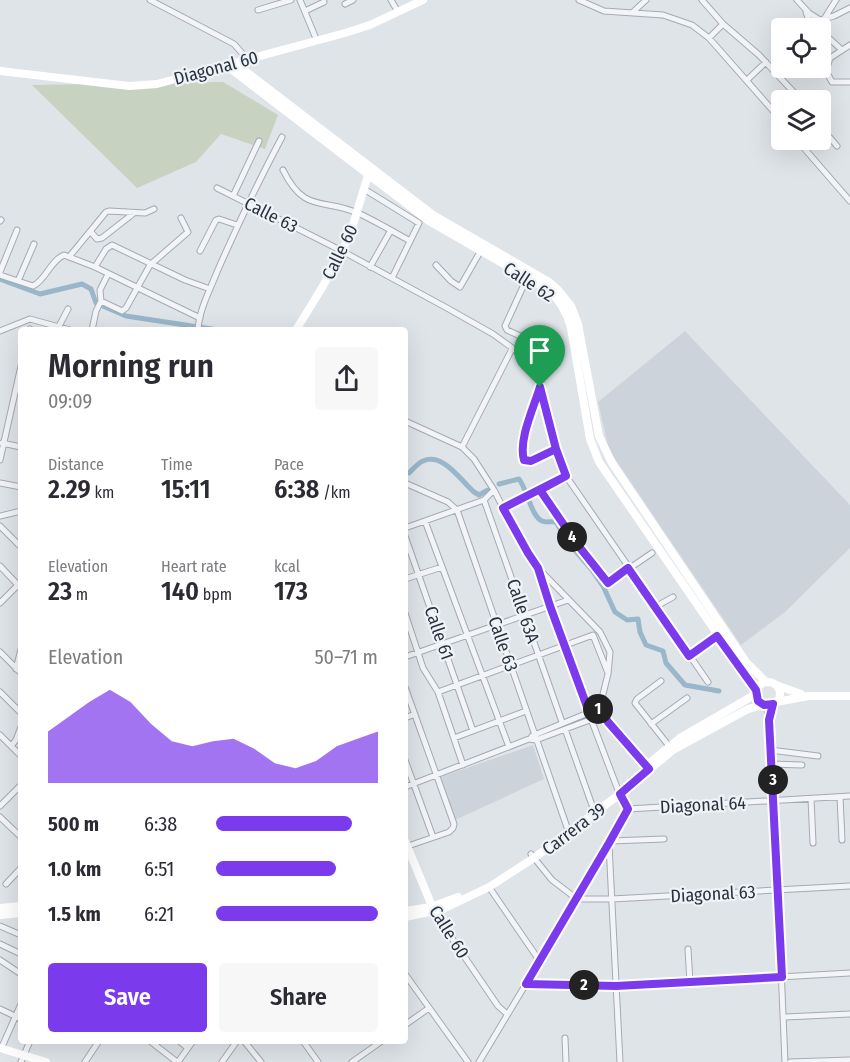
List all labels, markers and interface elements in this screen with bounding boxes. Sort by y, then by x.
map controls [771,18,831,150]
button: locate [771,18,831,78]
street label: Diagonal 60 [171,46,261,90]
button: layers [771,90,831,150]
street label: Calle 63 [241,192,301,238]
street label: Calle 60 [317,221,363,283]
street label: Calle 62 [499,257,559,307]
pin [514,325,565,387]
icon: arrive [523,334,556,367]
text: Morning run [48,346,214,386]
button: share [315,347,378,410]
text: 09:09 [48,389,92,413]
text: Distance [48,455,104,474]
text: Time [161,455,193,474]
text: Pace [274,455,304,474]
text: 2.29 [48,474,91,505]
text: 15:11 [161,474,211,505]
text: 6:38 [274,474,319,505]
text: km [91,483,114,502]
text: /km [319,483,350,502]
pin: 4 [557,522,587,552]
text: 4 [568,527,576,546]
text: Elevation [48,557,108,576]
text: Heart rate [161,557,227,576]
text: kcal [274,557,300,576]
text: 23 [48,576,72,607]
text: 140 [161,576,199,607]
text: 173 [274,576,308,607]
street label: Calle 63A [502,576,544,646]
text: m [72,585,88,604]
text: bpm [199,585,232,604]
street label: Calle 61 [420,603,458,663]
street label: Calle 63 [484,614,522,674]
text: Elevation [48,645,123,669]
text: 50–71 m [314,645,378,669]
pin: 1 [583,694,613,724]
text: 1 [595,699,601,718]
pin: 3 [758,765,788,795]
text: 3 [769,770,777,789]
street label: Diagonal 64 [659,792,747,818]
street label: Carrera 39 [538,798,610,860]
text: 500 m [48,812,99,836]
text: 6:38 [144,812,177,836]
text: 1.0 km [48,857,101,881]
text: 6:51 [144,857,174,881]
street label: Diagonal 63 [670,881,756,907]
street label: Calle 60 [424,901,474,963]
text: 1.5 km [48,902,101,926]
text: 6:21 [144,902,174,926]
button: Save [48,963,207,1032]
button: Share [219,963,378,1032]
pin: 2 [569,970,599,1000]
text: 2 [580,975,588,994]

